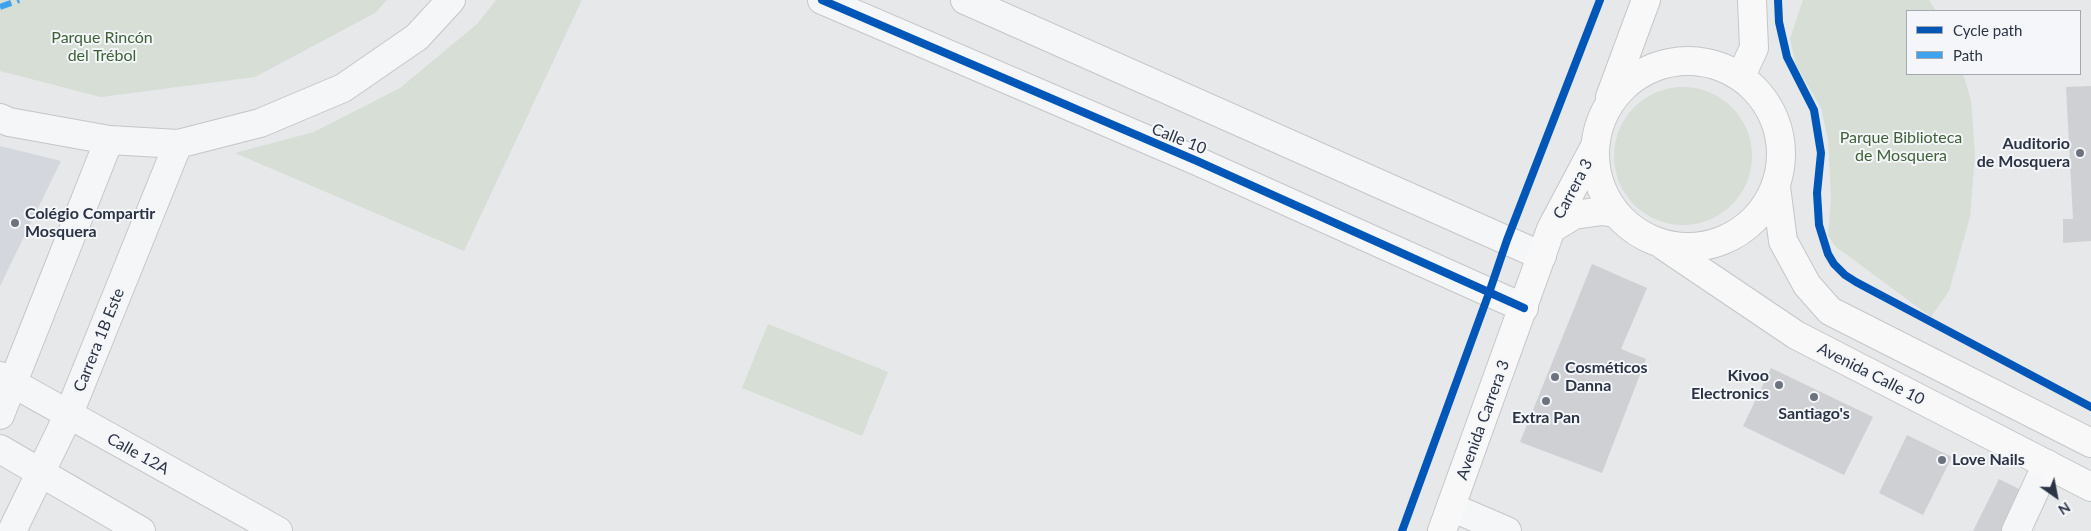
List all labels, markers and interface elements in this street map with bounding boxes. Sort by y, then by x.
legend [1906,10,2081,75]
text: Cycle path [1953,21,2022,39]
park label: Parque Rincón del Trébol [51,28,153,66]
text: Path [1953,46,1983,64]
street label: Calle 10 [1149,119,1209,159]
park label: Parque Biblioteca de Mosquera [1840,128,1962,166]
place label: Auditorio de Mosquera [1977,134,2070,172]
marker: Auditorio de Mosquera [2074,147,2086,159]
street label: Carrera 3 [1549,156,1597,222]
place label: Colégio Compartir Mosquera [25,204,155,242]
marker: Colégio Compartir Mosquera [9,217,21,229]
street label: Carrera 1B Este [69,285,129,395]
street label: Avenida Calle 10 [1814,339,1928,409]
street label: Avenida Carrera 3 [1452,358,1514,482]
place label: Cosméticos Danna [1565,358,1648,396]
place label: Kivoo Electronics [1691,366,1769,404]
marker: Cosméticos Danna [1549,371,1561,383]
marker: Kivoo Electronics [1773,379,1785,391]
marker: Santiago's [1808,391,1820,403]
marker: Extra Pan [1540,395,1552,407]
place label: Santiago's [1778,404,1850,424]
place label: Extra Pan [1512,408,1580,428]
street label: Calle 12A [104,429,172,479]
place label: Love Nails [1952,450,2025,470]
marker: Love Nails [1936,454,1948,466]
north arrow [2031,471,2081,521]
text: N [2055,499,2074,519]

